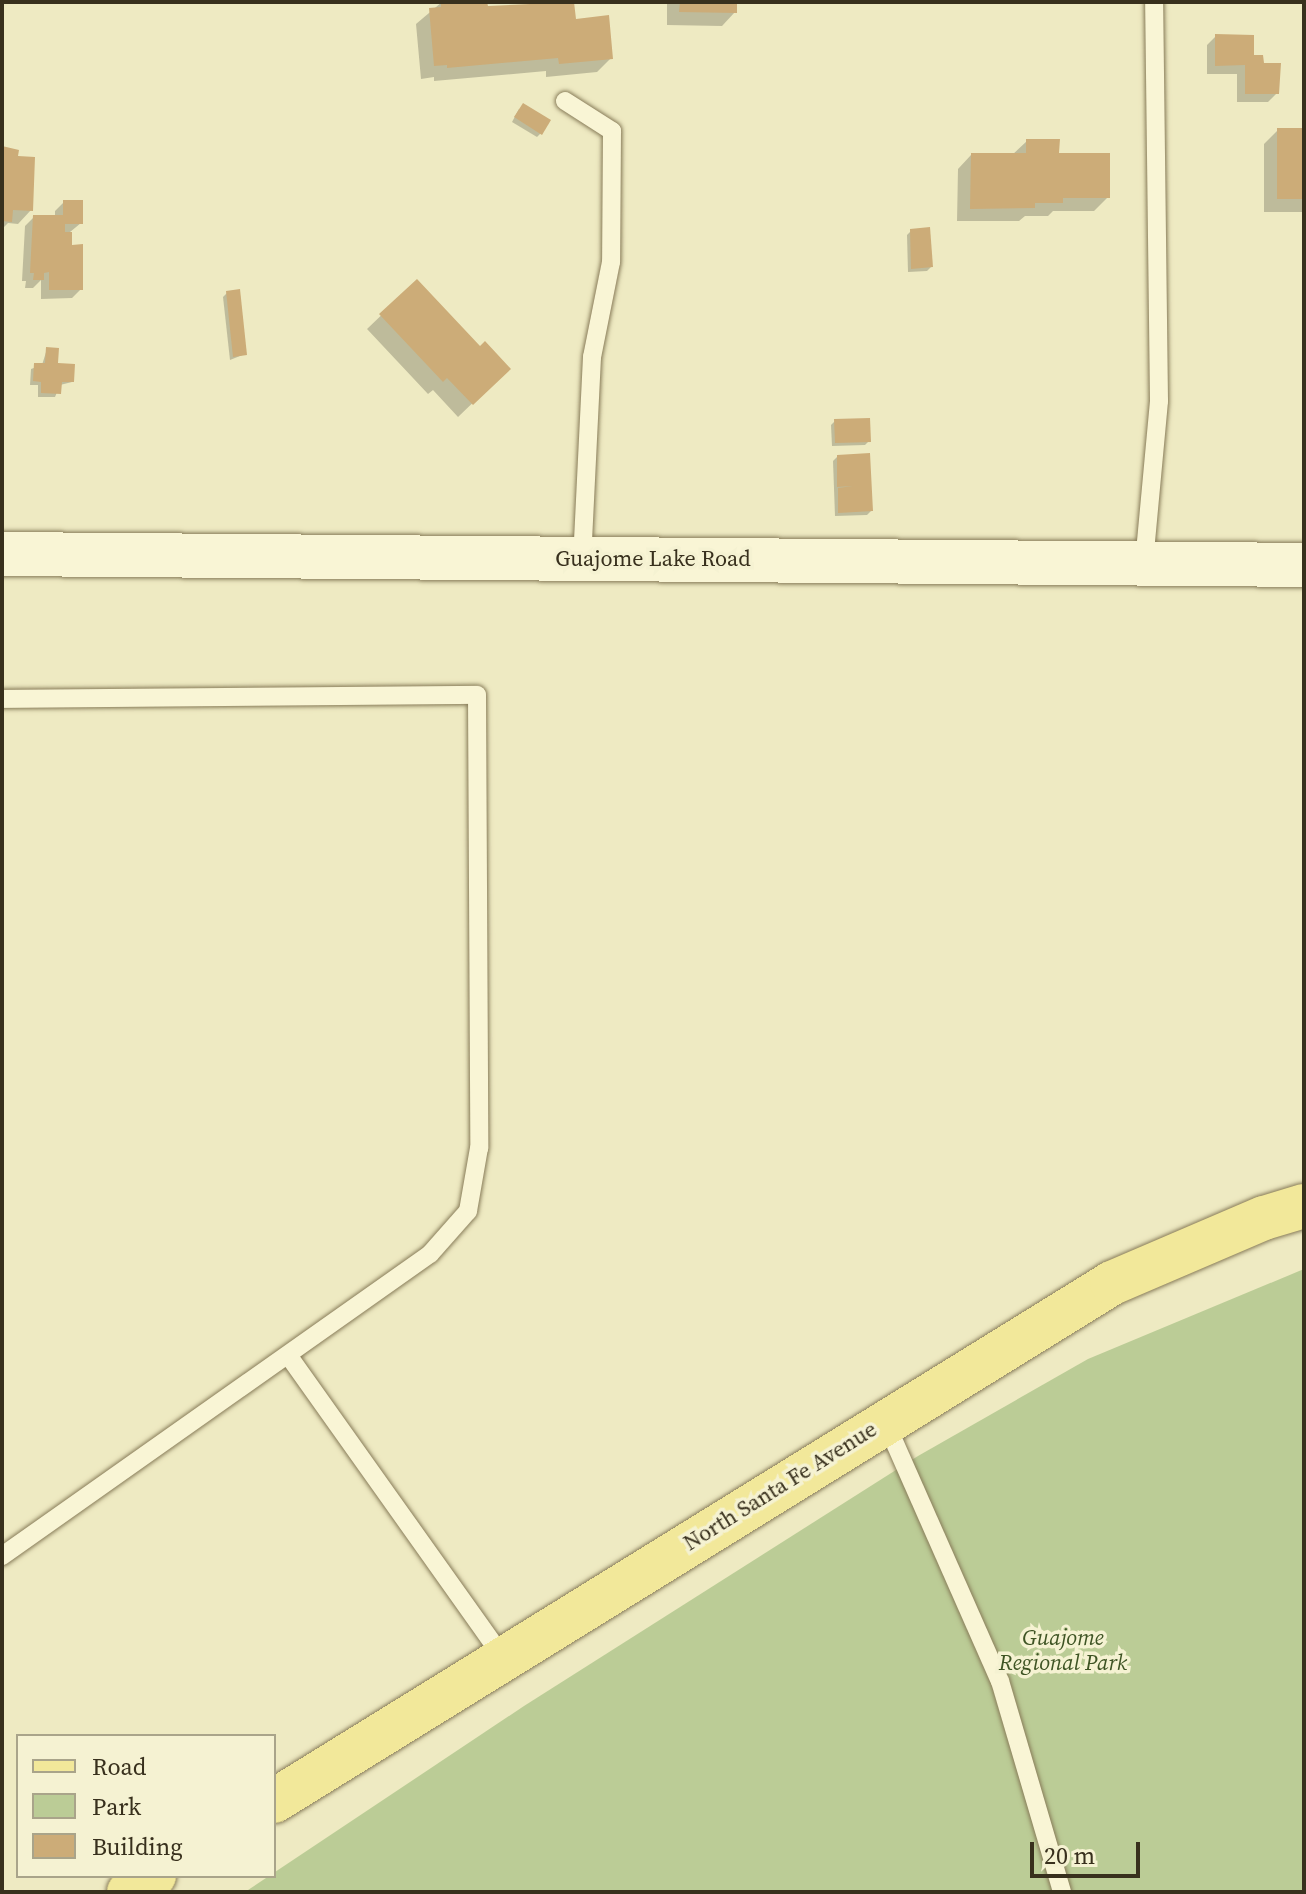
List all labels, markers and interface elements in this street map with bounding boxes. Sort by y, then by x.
street label: Guajome Lake Road [555,546,751,572]
street label: North Santa Fe Avenue [679,1416,881,1556]
park label: Guajome Regional Park [999,1624,1127,1676]
legend [16,1734,276,1878]
text: Road [92,1750,146,1783]
text: Park [92,1790,141,1823]
scale bar [1034,1826,1144,1876]
text: Building [92,1830,183,1863]
text: 20 m [1044,1839,1095,1872]

